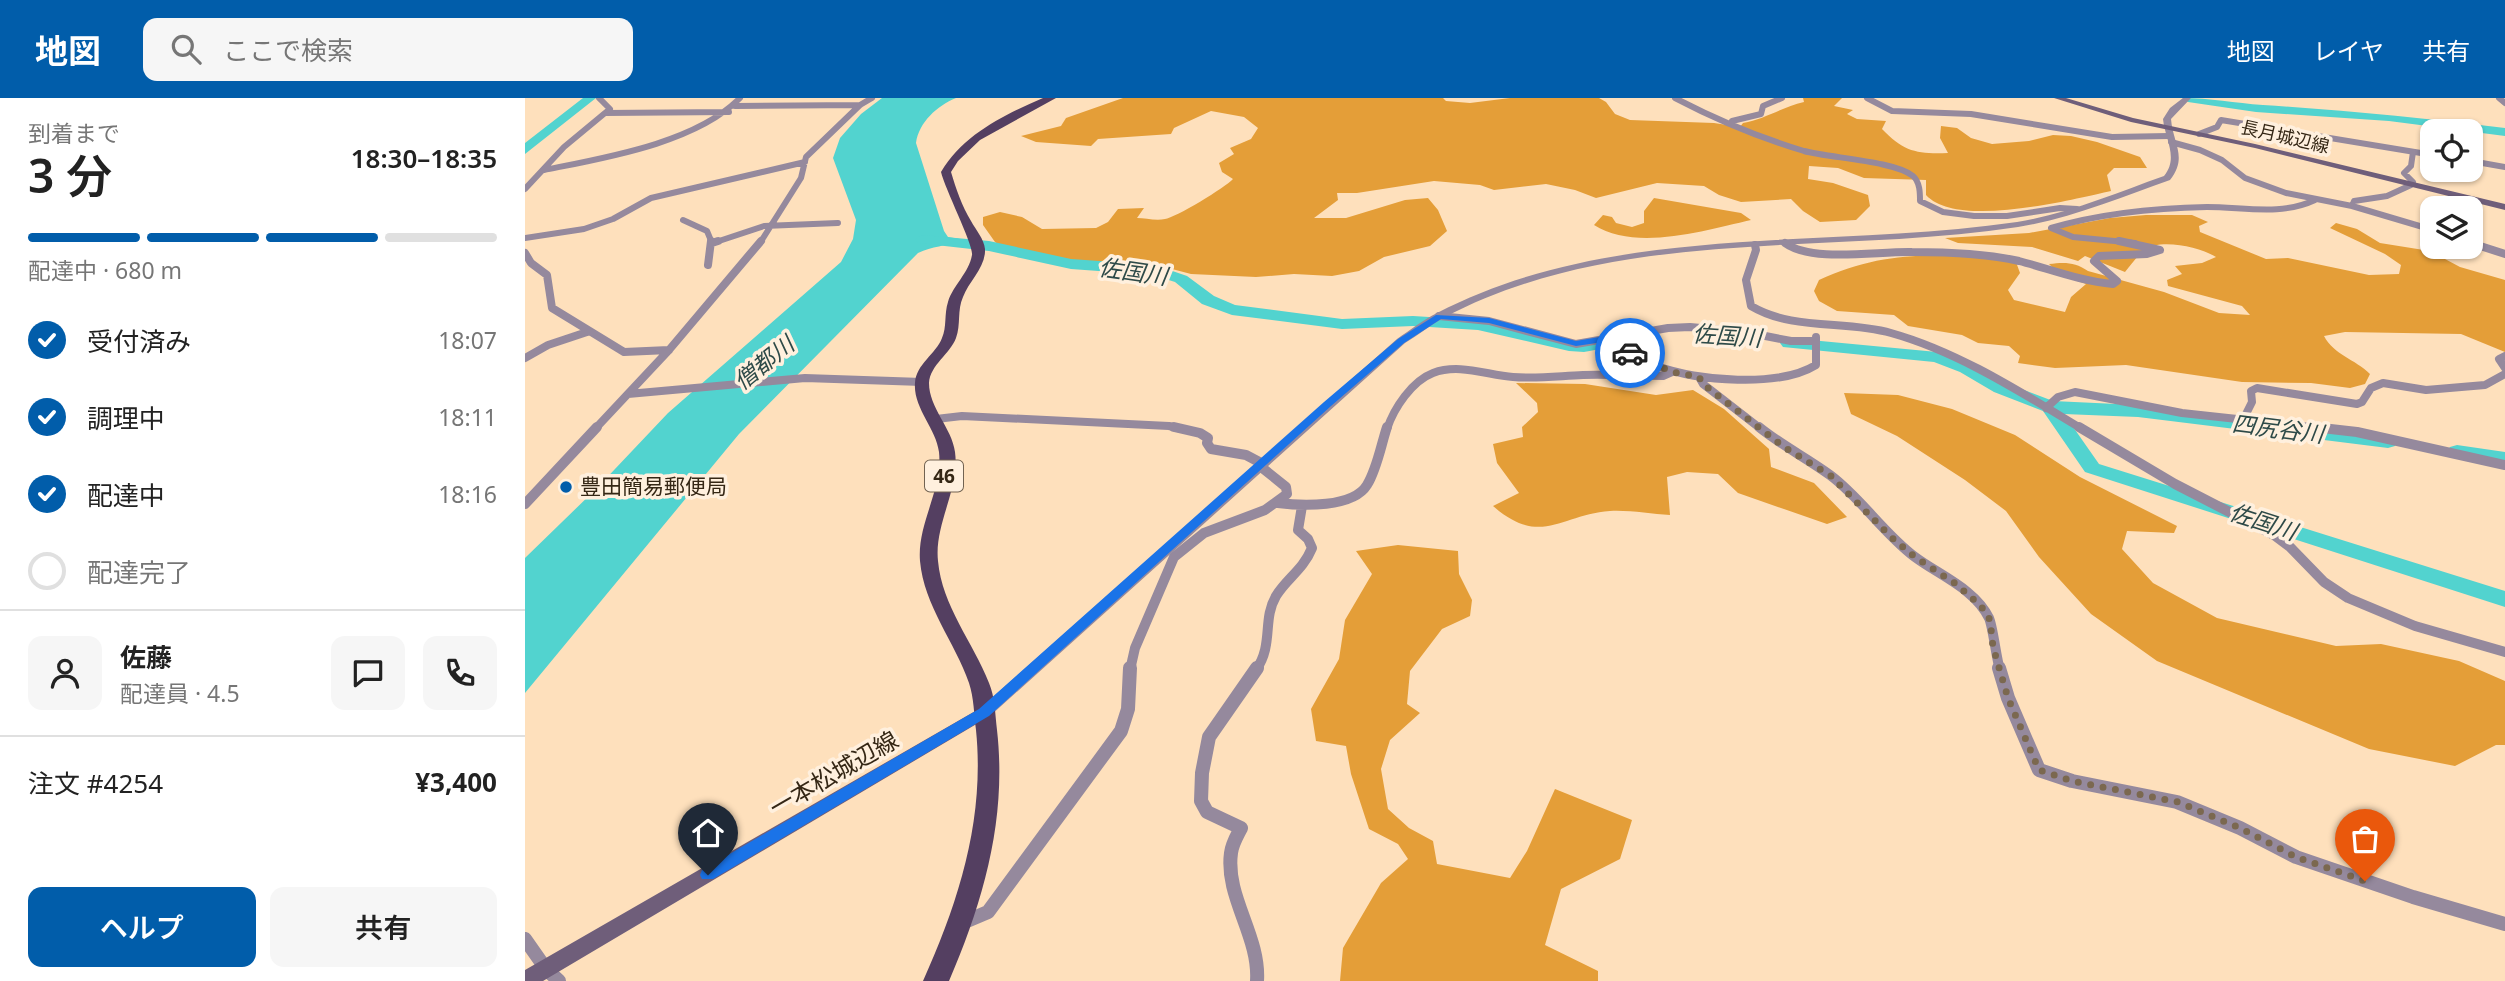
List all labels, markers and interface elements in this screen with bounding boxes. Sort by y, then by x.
search box [143,18,633,81]
text: 地図 [35,28,101,73]
icon: search [167,30,205,68]
text: ここで検索 [223,32,353,68]
text: 地図 [2227,34,2275,67]
text: レイヤ [2313,34,2384,67]
text: 共有 [2422,34,2470,67]
street label: 長月城辺線 [2239,114,2332,158]
text: 到着まで [28,117,120,149]
map controls [2420,119,2483,259]
button: locate [2420,119,2483,182]
text: 18:30–18:35 [351,140,497,176]
text: 3 分 [28,144,112,206]
button: layers [2420,196,2483,259]
water label: 佐国川 [1097,250,1173,292]
text: 配達中 · 680 m [28,254,182,286]
water label: 佐国川 [1692,317,1766,354]
courier [1595,318,1665,388]
icon: check [28,321,66,359]
text: 受付済み [87,323,191,359]
text: 18:07 [438,324,497,356]
water label: 僧都川 [726,326,803,396]
icon: car [1611,334,1649,372]
icon: check [28,398,66,436]
text: 調理中 [87,400,165,436]
text: 18:11 [438,401,497,433]
water label: 四尻谷川 [2231,407,2329,450]
road number: 46 [925,460,963,492]
place label: 豊田簡易郵便局 [580,472,727,500]
icon: check [28,475,66,513]
text: 配達中 [87,477,165,513]
text: 18:16 [438,478,497,510]
marker: 豊田簡易郵便局 [558,479,574,495]
water label: 佐国川 [2226,495,2304,548]
text: 配達完了 [87,554,191,590]
button: person [28,636,102,710]
button: chat [331,636,405,710]
button: phone [423,636,497,710]
text: 佐藤 [120,639,172,675]
text: 配達員 · 4.5 [120,677,240,709]
street label: 一本松城辺線 [763,722,904,823]
text: ¥3,400 [415,764,497,800]
text: 注文 #4254 [28,765,163,801]
pin [678,803,738,875]
pin [2335,809,2395,881]
icon: home [689,814,727,852]
icon: bag [2346,820,2384,858]
button: ヘルプ [28,887,256,967]
button: 共有 [270,887,497,967]

